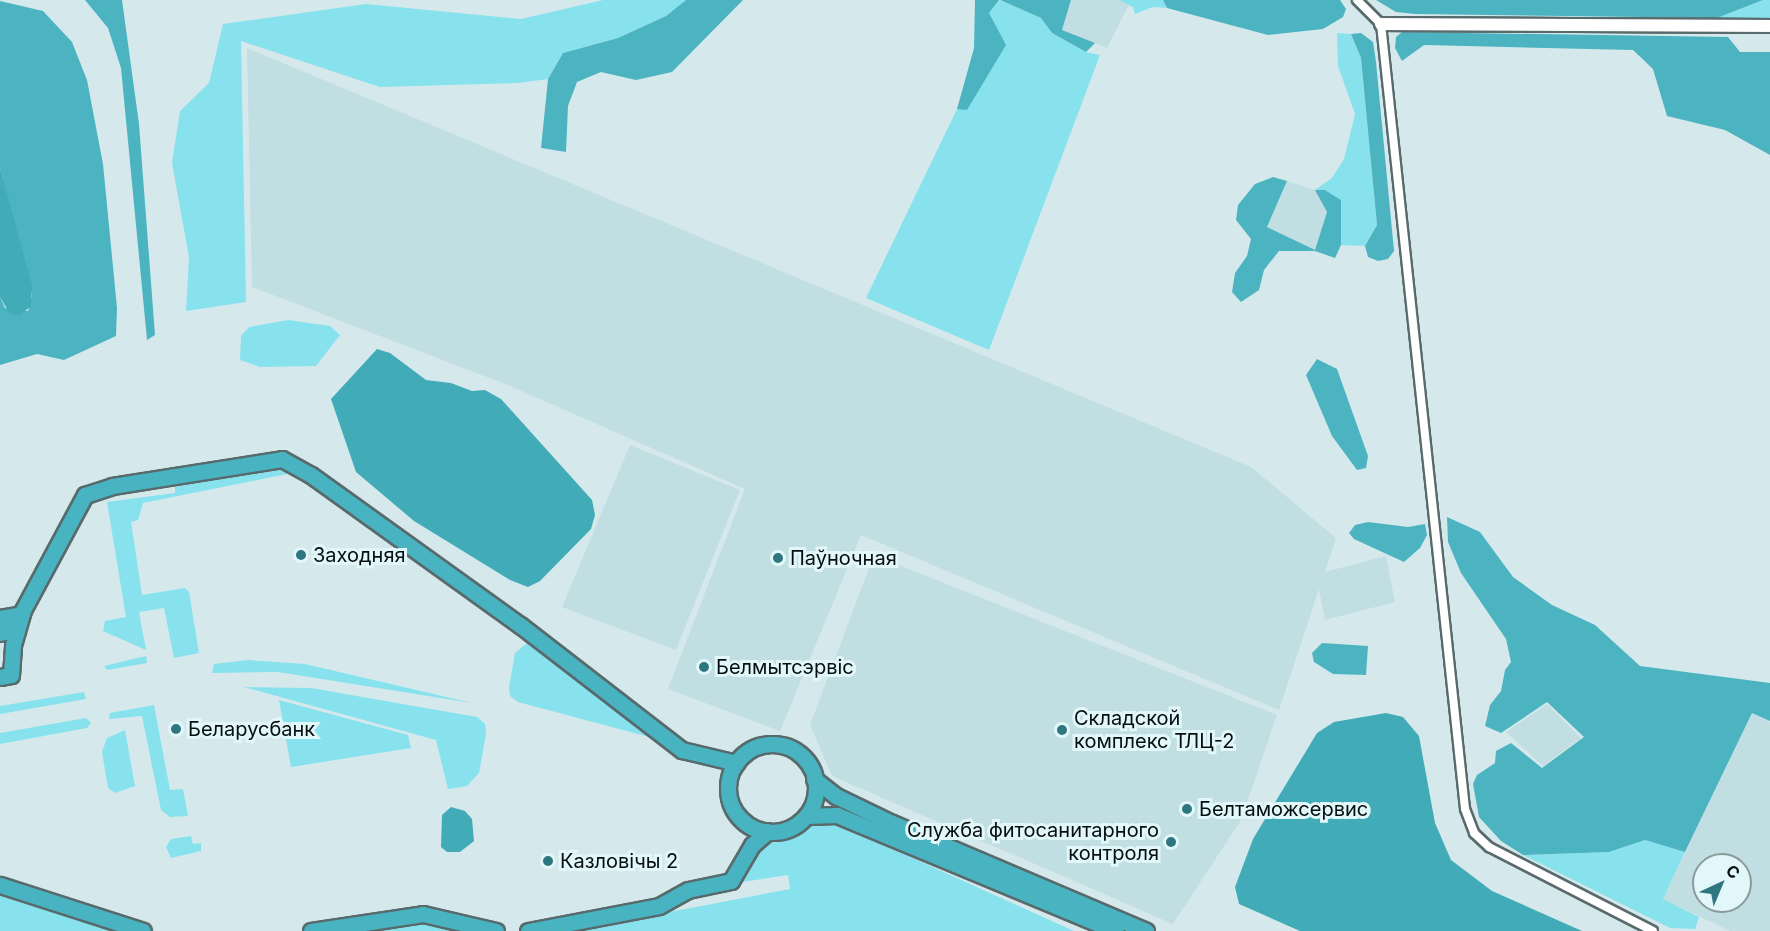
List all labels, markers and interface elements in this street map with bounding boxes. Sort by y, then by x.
place label: Заходняя [313,543,406,567]
place label: Паўночная [790,546,897,570]
marker: Заходняя [294,548,308,562]
marker: Паўночная [771,551,785,565]
place label: Белмытсэрвіс [716,655,854,679]
marker: Белмытсэрвіс [697,660,711,674]
place label: Складской комплекс ТЛЦ-2 [1074,706,1234,753]
place label: Беларусбанк [188,717,315,741]
marker: Беларусбанк [169,722,183,736]
marker: Складской комплекс ТЛЦ-2 [1055,723,1069,737]
place label: Белтаможсервис [1199,797,1368,821]
marker: Белтаможсервис [1180,802,1194,816]
place label: Служба фитосанитарного контроля [907,819,1159,866]
marker: Служба фитосанитарного контроля [1164,835,1178,849]
place label: Казловічы 2 [560,849,678,873]
north arrow [1692,853,1752,913]
marker: Казловічы 2 [541,854,555,868]
text: С [1722,860,1744,883]

